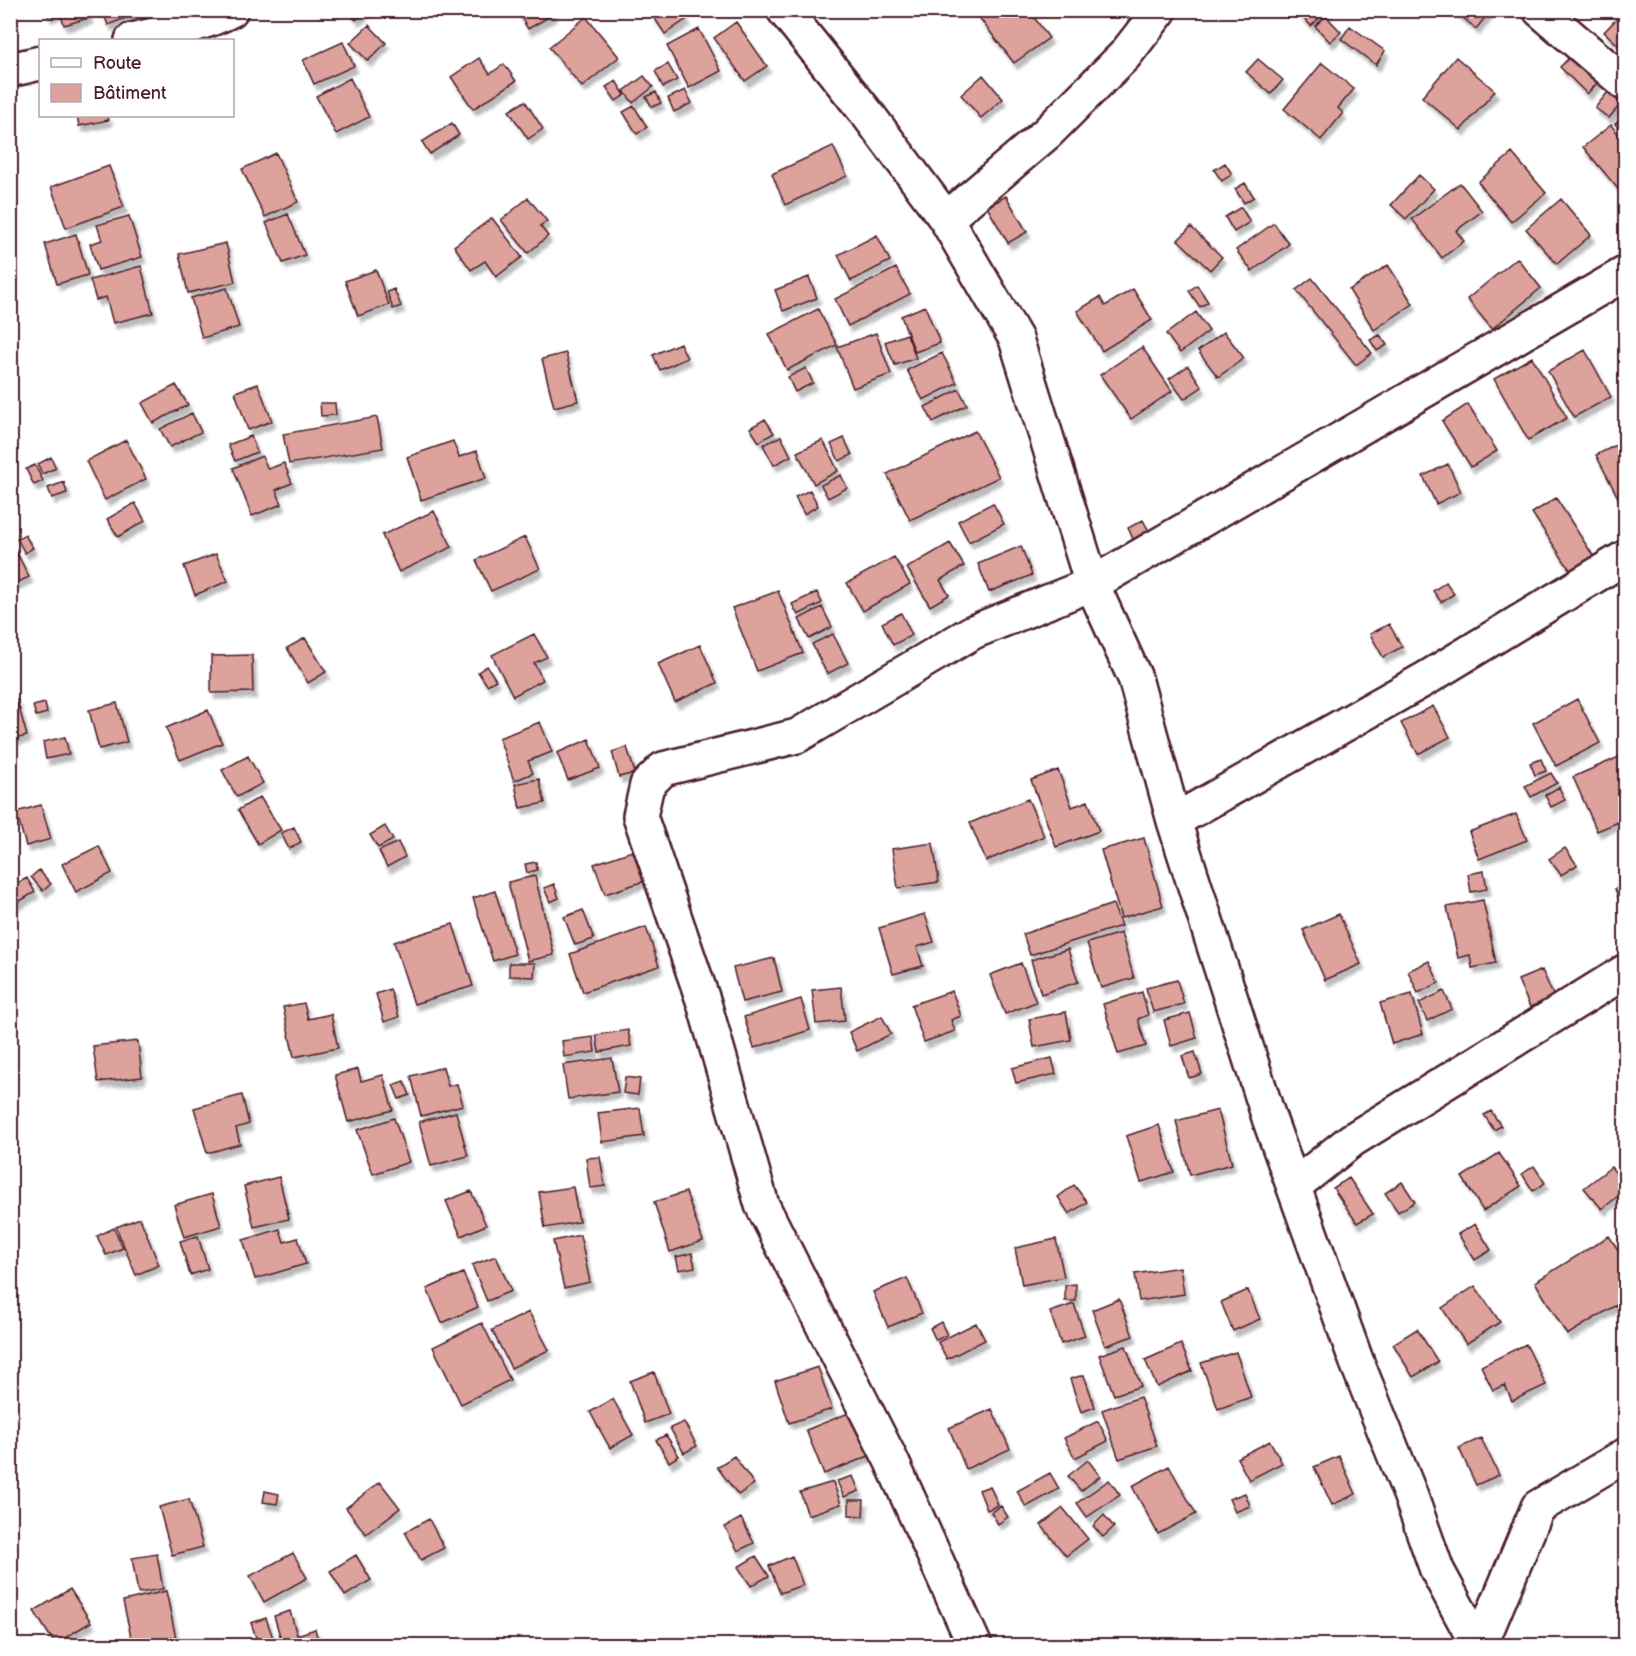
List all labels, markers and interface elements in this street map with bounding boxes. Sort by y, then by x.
legend [39,39,234,117]
text: Route [93,53,142,74]
text: Bâtiment [93,83,167,104]

